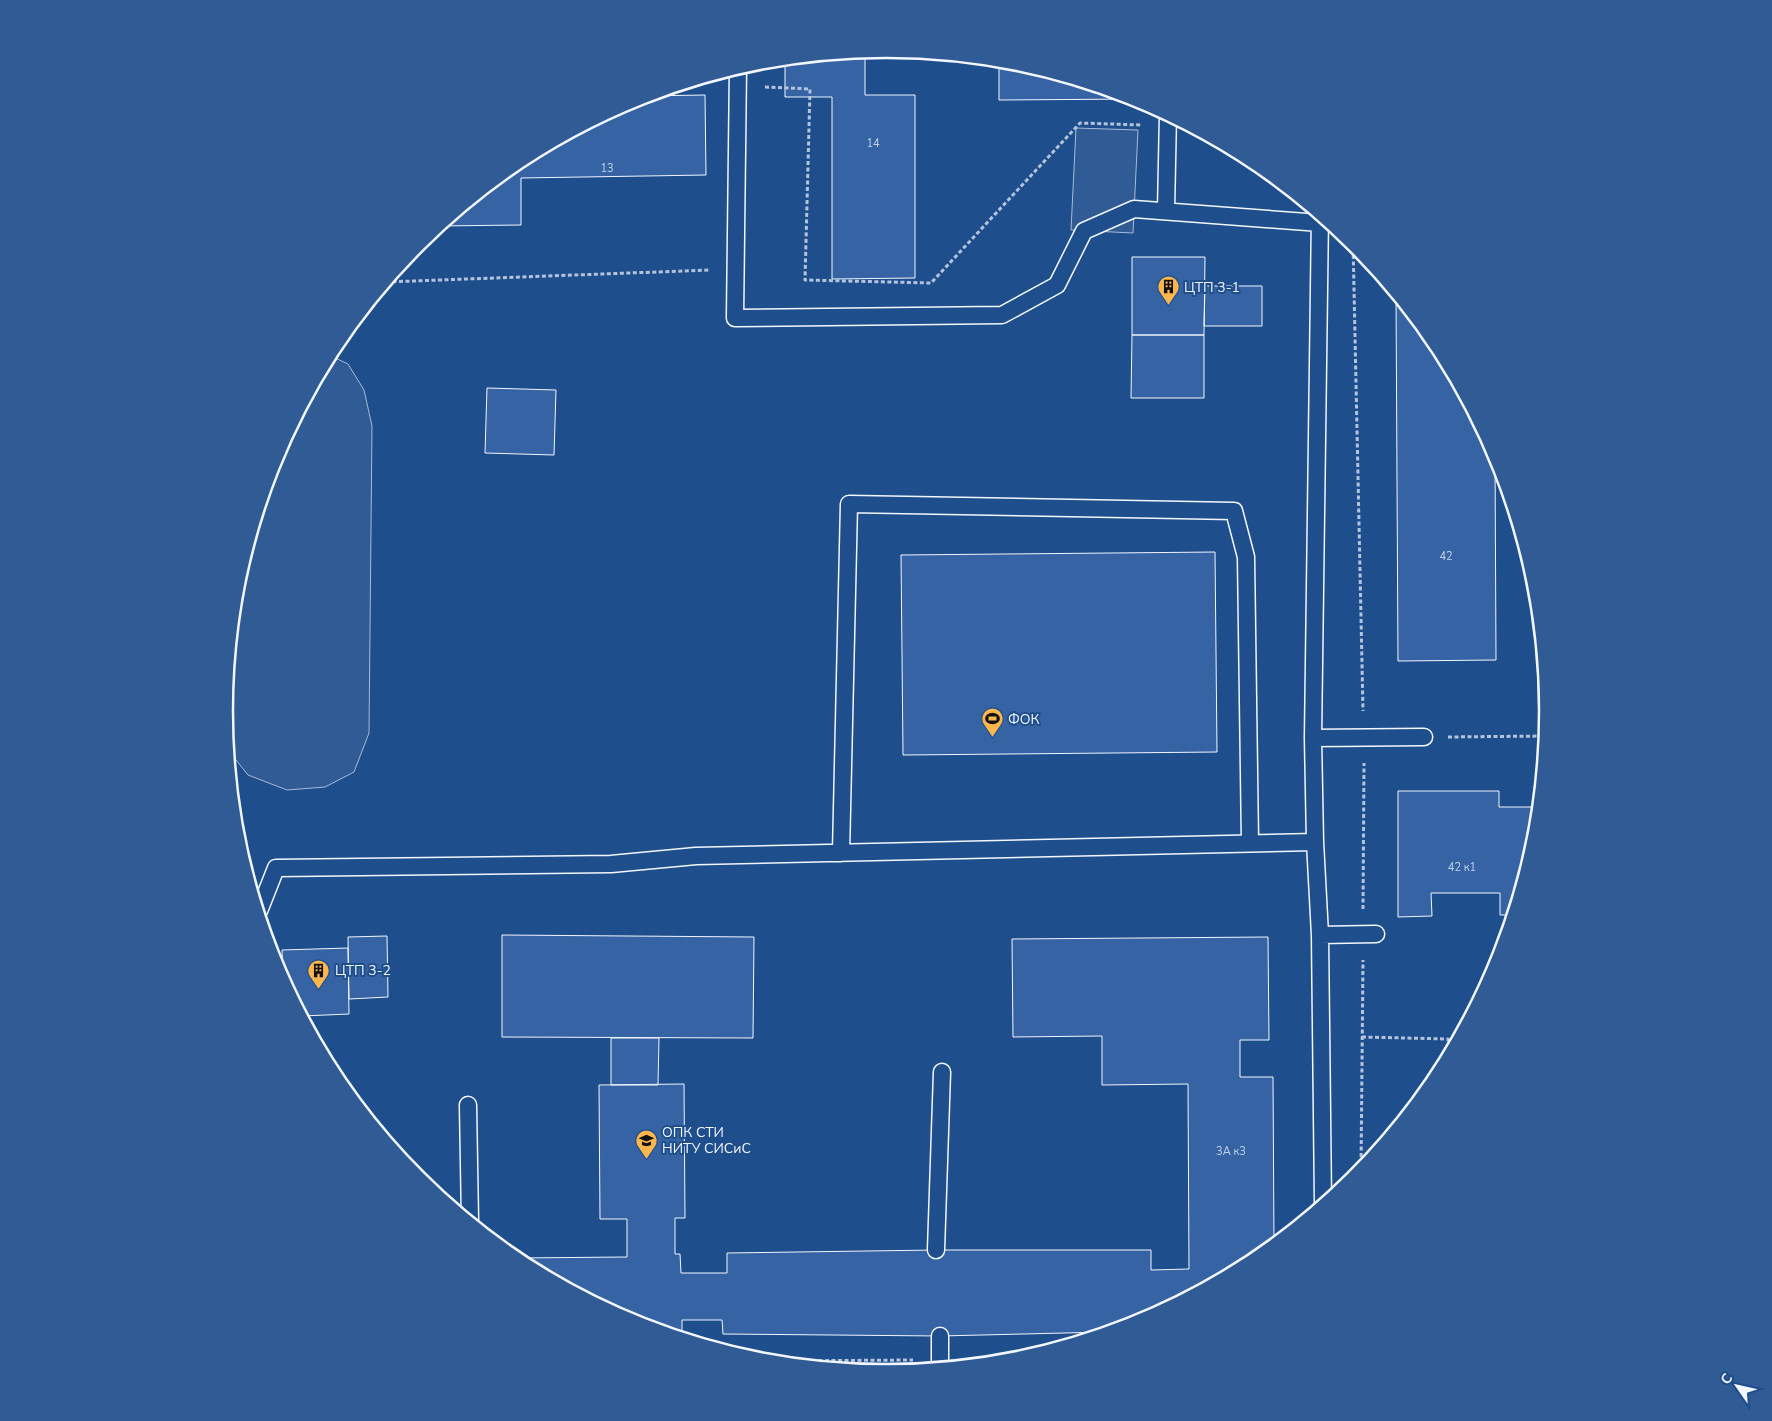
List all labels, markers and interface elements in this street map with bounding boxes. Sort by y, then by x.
house number: 14 [866,136,880,151]
house number: 13 [600,161,614,176]
building icon: ЦТП 3-1 [1156,275,1180,306]
place label: ЦТП 3-1 [1184,278,1240,297]
house number: 42 [1439,549,1453,564]
sports icon: ФОК [980,707,1004,738]
place label: ФОК [1008,710,1040,729]
house number: 42 к1 [1448,860,1476,875]
building icon: ЦТП 3-2 [307,958,331,989]
place label: ЦТП 3-2 [335,961,391,980]
place label: ОПК СТИ НИТУ СИСиС [662,1123,751,1158]
school or university icon: ОПК СТИ НИТУ СИСиС [634,1128,658,1159]
house number: 3А к3 [1216,1144,1246,1159]
north arrow [1712,1361,1762,1411]
text: С [1716,1369,1737,1388]

